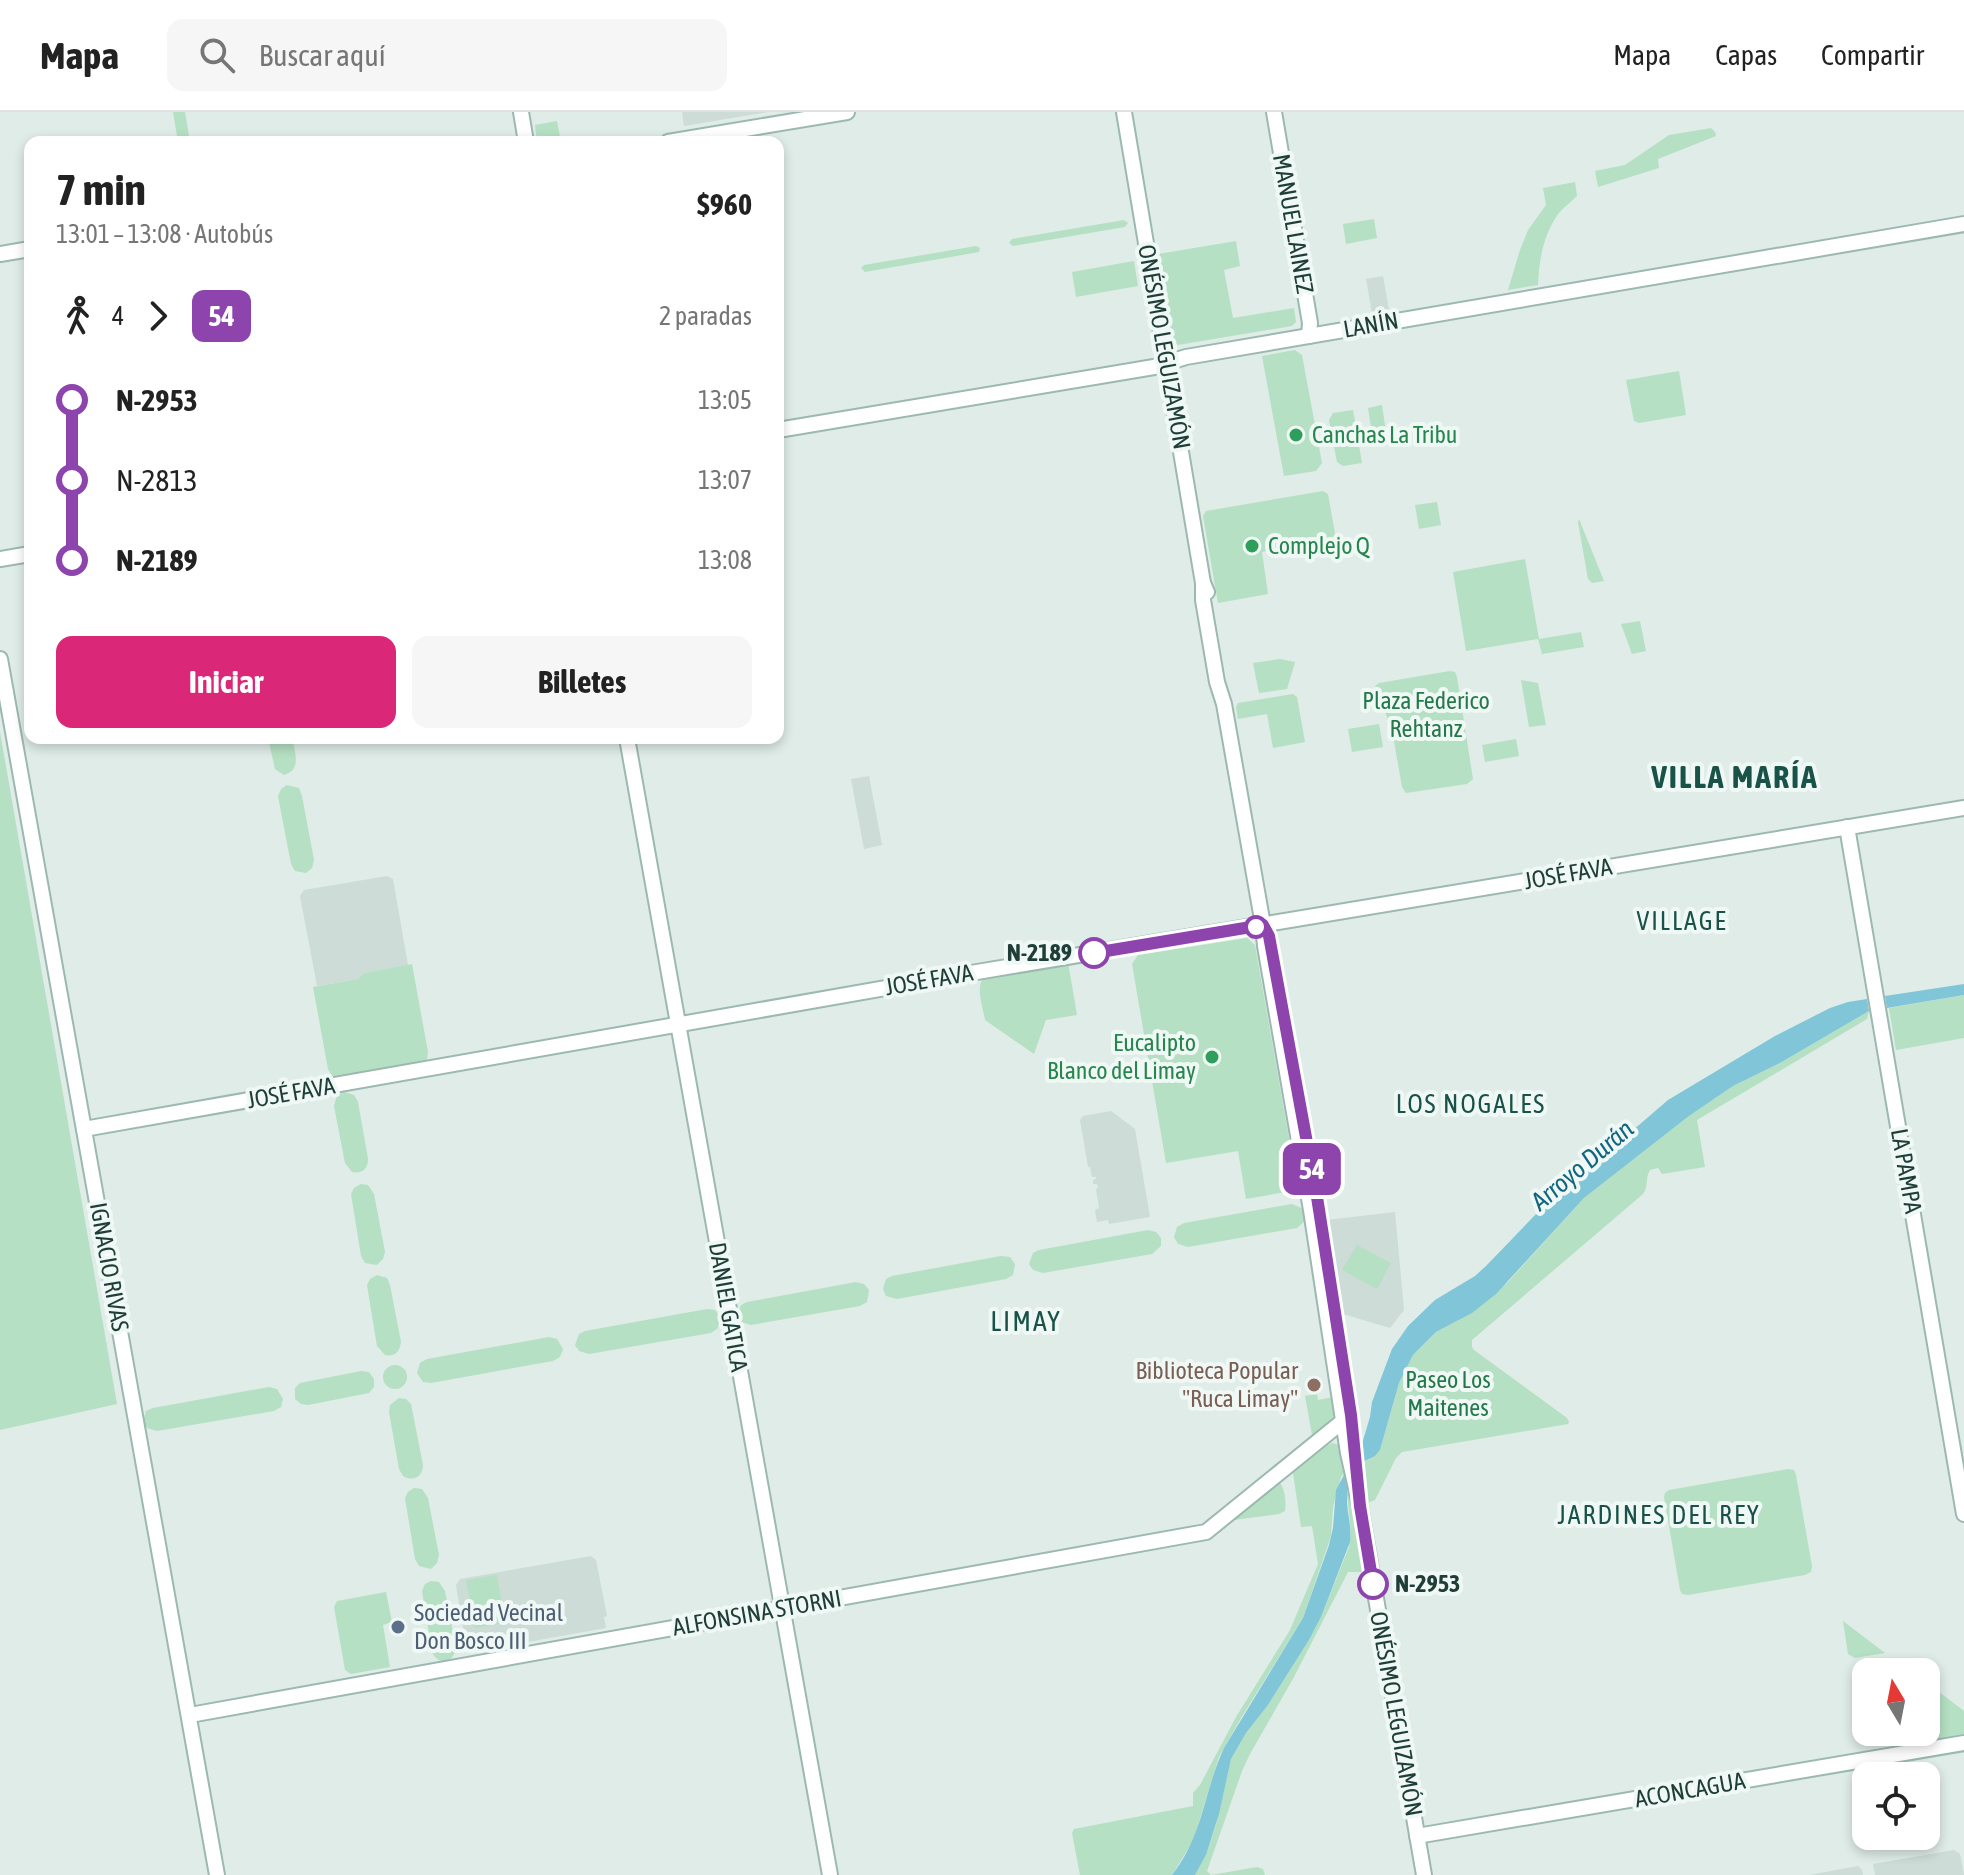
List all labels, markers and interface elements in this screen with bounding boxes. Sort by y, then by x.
search box [167,19,727,91]
icon: search [195,33,239,77]
text: Mapa [40,34,119,77]
text: Buscar aquí [259,38,386,72]
text: Mapa [1613,39,1671,71]
text: Capas [1715,39,1777,71]
text: Compartir [1821,39,1924,71]
street label: MANUEL LAINEZ [1268,152,1319,296]
text: 7 min [56,164,146,214]
text: $960 [697,187,752,221]
text: 13:01 – 13:08 · Autobús [56,219,273,249]
street label: ONÉSIMO LEGUIZAMÓN [1133,242,1196,451]
icon: walk [56,294,100,338]
icon: forward [136,294,180,338]
text: 54 [208,300,235,332]
text: 4 [112,301,124,331]
text: 2 paradas [659,301,752,331]
street label: LANÍN [1341,306,1401,343]
text: N-2953 [116,383,198,417]
text: 13:05 [698,385,752,415]
place label: Canchas La Tribu [1312,421,1457,448]
marker: Canchas La Tribu [1287,426,1305,444]
text: N-2813 [116,463,198,497]
text: 13:07 [698,465,752,495]
place label: Complejo Q [1268,532,1371,559]
marker: Complejo Q [1243,537,1261,555]
text: N-2189 [116,543,198,577]
text: 13:08 [698,545,752,575]
button: Iniciar [56,636,396,728]
button: Billetes [412,636,752,728]
park label: Plaza Federico Rehtanz [1362,687,1490,742]
district label: VILLA MARÍA [1650,758,1819,795]
street label: JOSÉ FAVA [1522,852,1614,895]
district label: VILLAGE [1636,906,1728,936]
unlabelled marker [1245,916,1267,938]
marker: N-2189 [1079,938,1109,968]
place label: N-2189 [1007,939,1072,966]
street label: JOSÉ FAVA [883,958,975,1001]
place label: Eucalipto Blanco del Limay [1047,1029,1196,1084]
marker: Eucalipto Blanco del Limay [1203,1048,1221,1066]
street label: JOSÉ FAVA [245,1071,337,1114]
district label: LOS NOGALES [1396,1089,1546,1119]
water label: Arroyo Durán [1524,1113,1640,1217]
street label: LA PAMPA [1886,1126,1927,1216]
line badge: 54 [1276,1143,1348,1195]
text: 54 [1299,1153,1325,1185]
street label: IGNACIO RIVAS [85,1200,134,1333]
street label: DANIEL GATICA [704,1240,753,1374]
district label: LIMAY [990,1305,1062,1337]
place label: Biblioteca Popular "Ruca Limay" [1135,1357,1299,1412]
park label: Paseo Los Maitenes [1405,1366,1491,1421]
marker: Biblioteca Popular "Ruca Limay" [1305,1376,1323,1394]
district label: JARDINES DEL REY [1557,1500,1761,1530]
marker: N-2953 [1358,1569,1388,1599]
place label: N-2953 [1395,1570,1460,1597]
street label: ALFONSINA STORNI [670,1584,843,1641]
place label: Sociedad Vecinal Don Bosco III [414,1599,564,1654]
street label: ONÉSIMO LEGUIZAMÓN [1365,1609,1428,1818]
marker: Sociedad Vecinal Don Bosco III [389,1618,407,1636]
north arrow [1852,1658,1940,1746]
map controls [1852,1658,1940,1850]
button: locate [1852,1762,1940,1850]
street label: ACONCAGUA [1633,1766,1747,1812]

